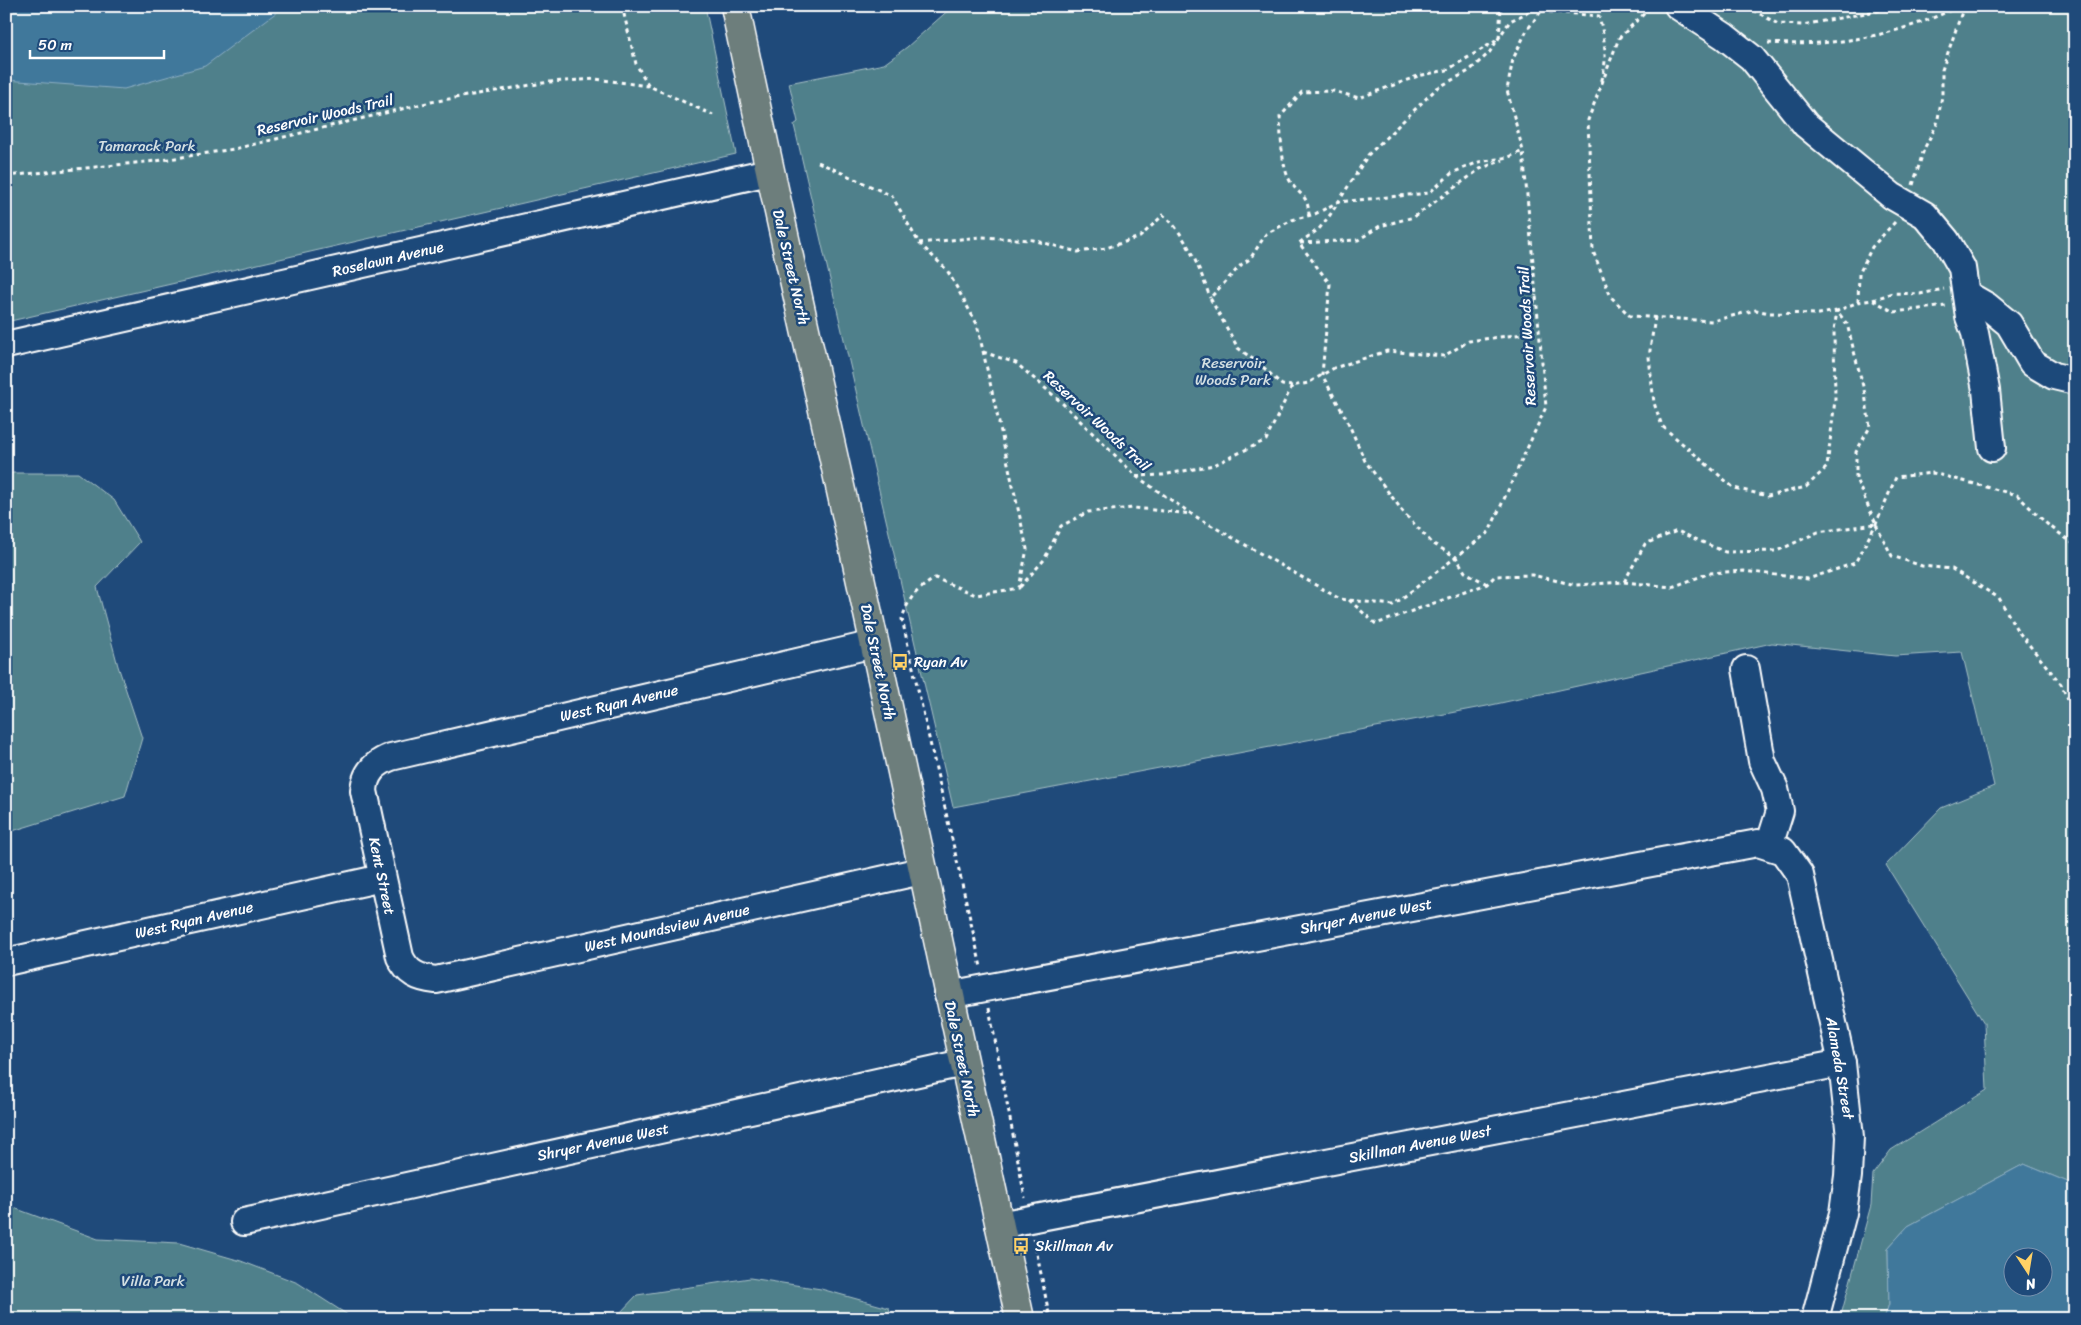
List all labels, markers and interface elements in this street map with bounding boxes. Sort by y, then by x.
scale bar [30,28,164,60]
text: 50 m [38,32,73,58]
street label: Reservoir Woods Trail [254,86,397,143]
park label: Tamarack Park [98,133,196,159]
street label: Dale Street North [765,207,817,328]
street label: Roselawn Avenue [330,234,446,284]
street label: Reservoir Woods Trail [1510,265,1544,406]
park label: Reservoir Woods Park [1195,350,1272,393]
street label: Reservoir Woods Trail [1037,364,1157,479]
street label: Dale Street North [853,602,903,723]
place label: Ryan Av [914,649,968,675]
bus stop icon: Ryan Av [890,652,910,672]
street label: West Ryan Avenue [557,677,681,729]
street label: Kent Street [361,835,403,918]
street label: Shryer Avenue West [1298,890,1435,942]
street label: West Ryan Avenue [132,894,256,946]
street label: West Moundsview Avenue [582,896,753,960]
street label: Dale Street North [937,999,987,1120]
street label: Alameda Street [1818,1014,1862,1122]
street label: Shryer Avenue West [535,1115,672,1169]
street label: Skillman Avenue West [1347,1117,1494,1171]
place label: Skillman Av [1035,1233,1114,1259]
bus stop icon: Skillman Av [1011,1236,1031,1256]
north arrow [2004,1248,2054,1298]
park label: Villa Park [121,1268,186,1294]
text: N [2023,1271,2039,1298]

